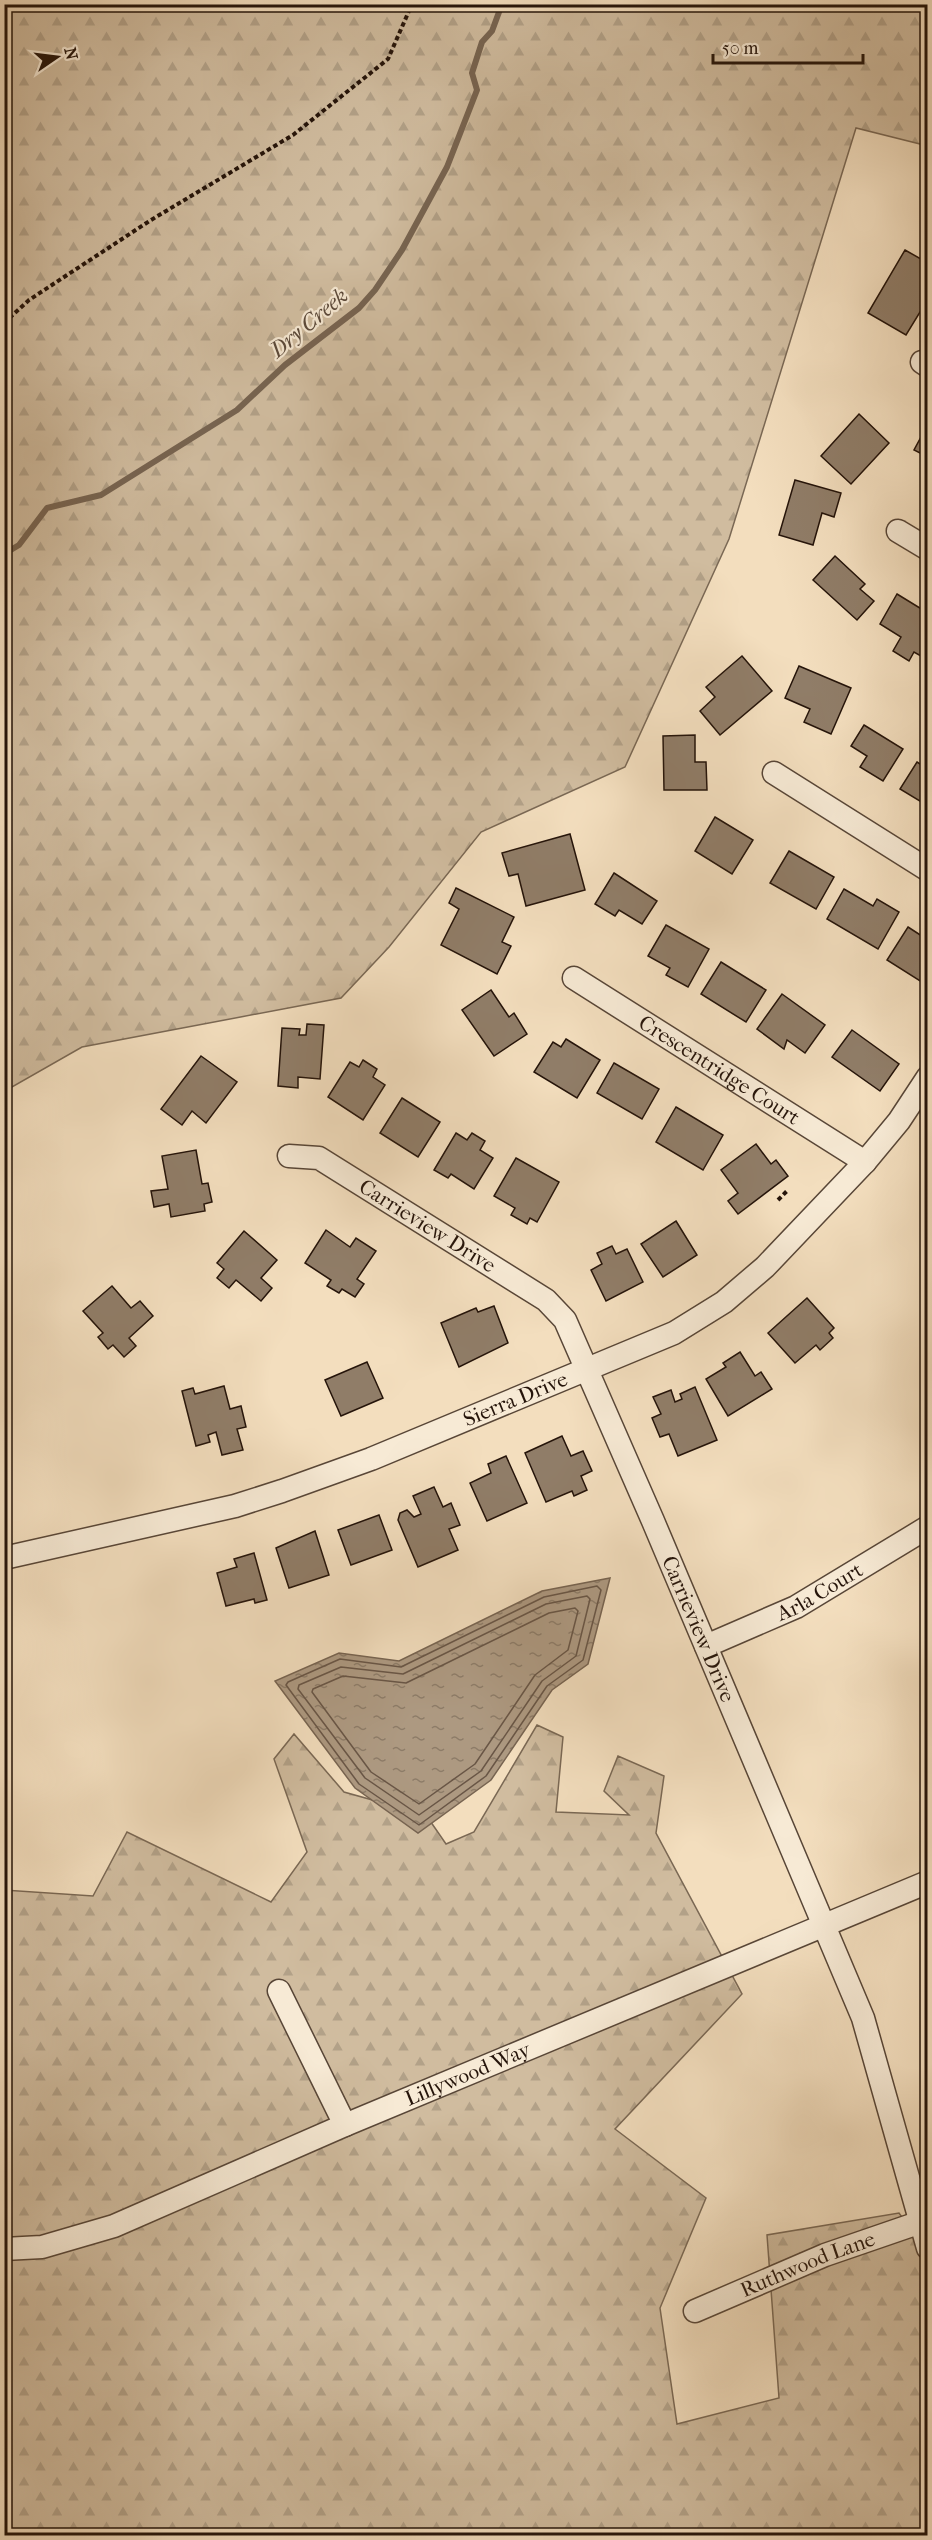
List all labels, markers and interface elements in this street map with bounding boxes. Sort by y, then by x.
north arrow [27,27,87,87]
scale bar [713,27,863,65]
text: 50 m [722,38,759,59]
text: N [60,45,82,63]
water label: Dry Creek [263,283,353,364]
street label: Crescentridge Court [634,1010,805,1130]
street label: Carrieview Drive [355,1174,500,1277]
street label: Sierra Drive [460,1367,571,1431]
street label: Carrieview Drive [657,1552,740,1706]
street label: Arla Court [772,1557,867,1626]
street label: Lillywood Way [401,2037,535,2111]
street label: Ruthwood Lane [737,2227,878,2302]

